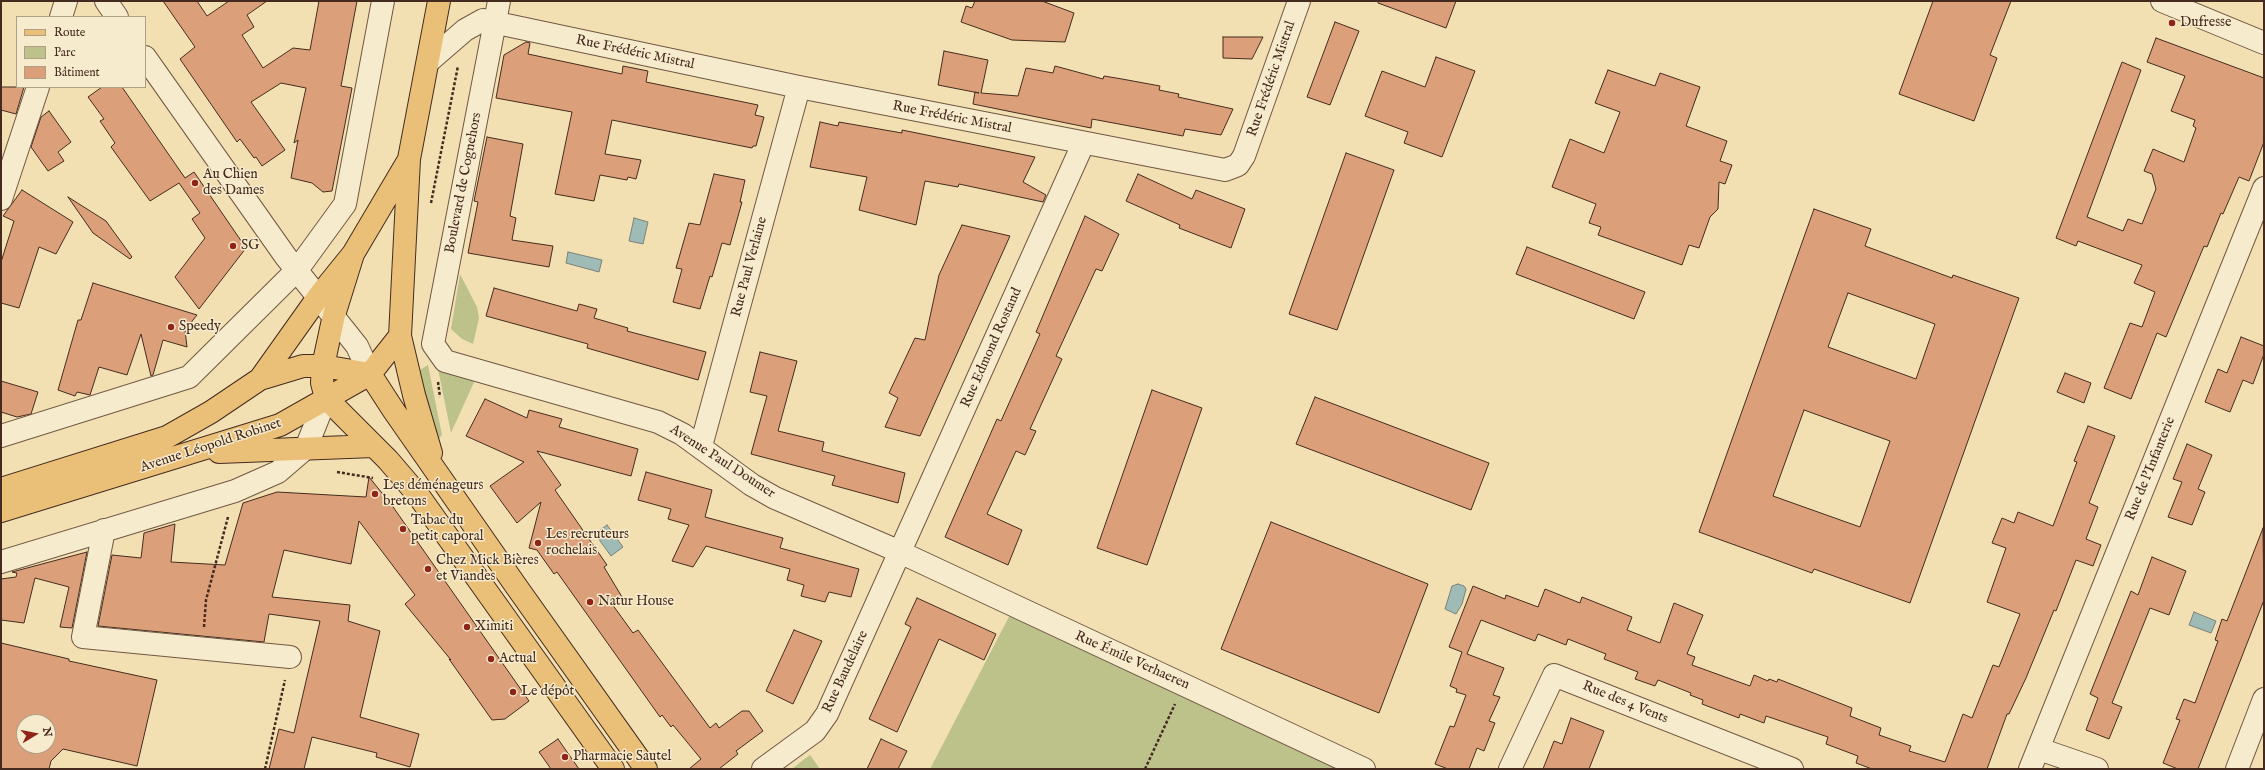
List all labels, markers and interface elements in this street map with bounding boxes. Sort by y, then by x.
place label: Dufresse [2180,15,2231,31]
legend [16,16,146,88]
marker: Dufresse [2167,18,2177,28]
street label: Rue Frédéric Mistral [1244,19,1300,139]
text: Route [54,25,85,40]
street label: Rue Frédéric Mistral [574,32,696,74]
text: Parc [54,45,76,60]
text: Bâtiment [54,65,100,80]
street label: Rue Frédéric Mistral [891,98,1013,138]
street label: Boulevard de Cognehors [442,111,486,255]
place label: Au Chien des Dames [203,167,264,200]
marker: Au Chien des Dames [190,178,200,188]
street label: Rue Paul Verlaine [729,215,771,319]
place label: SG [241,238,259,254]
marker: SG [228,241,238,251]
street label: Rue Edmond Rostand [958,285,1026,411]
place label: Speedy [179,319,221,335]
marker: Speedy [166,322,176,332]
street label: Avenue Léopold Robinet [138,415,284,477]
street label: Rue de l'Infanterie [2123,415,2179,523]
street label: Avenue Paul Doumer [666,422,778,502]
place label: Les déménageurs bretons [383,478,483,510]
marker: Les déménageurs bretons [370,489,380,499]
place label: Tabac du petit caporal [411,513,484,546]
marker: Tabac du petit caporal [398,524,408,534]
place label: Les recruteurs rochelais [546,527,629,560]
marker: Les recruteurs rochelais [533,538,543,548]
place label: Chez Mick Bières et Viandes [436,553,539,586]
marker: Chez Mick Bières et Viandes [423,564,433,574]
place label: Natur House [598,594,674,610]
marker: Natur House [585,597,595,607]
place label: Ximiti [475,619,513,635]
marker: Ximiti [462,622,472,632]
street label: Rue Baudelaire [820,628,872,716]
street label: Rue Émile Verhaeren [1072,628,1192,694]
place label: Actual [499,651,536,667]
marker: Actual [486,654,496,664]
street label: Rue des 4 Vents [1580,678,1670,728]
place label: Le dépôt [521,684,574,700]
marker: Le dépôt [508,687,518,697]
north arrow [16,714,56,754]
text: N [39,726,55,738]
place label: Pharmacie Sautel [573,749,671,765]
marker: Pharmacie Sautel [560,752,570,762]

